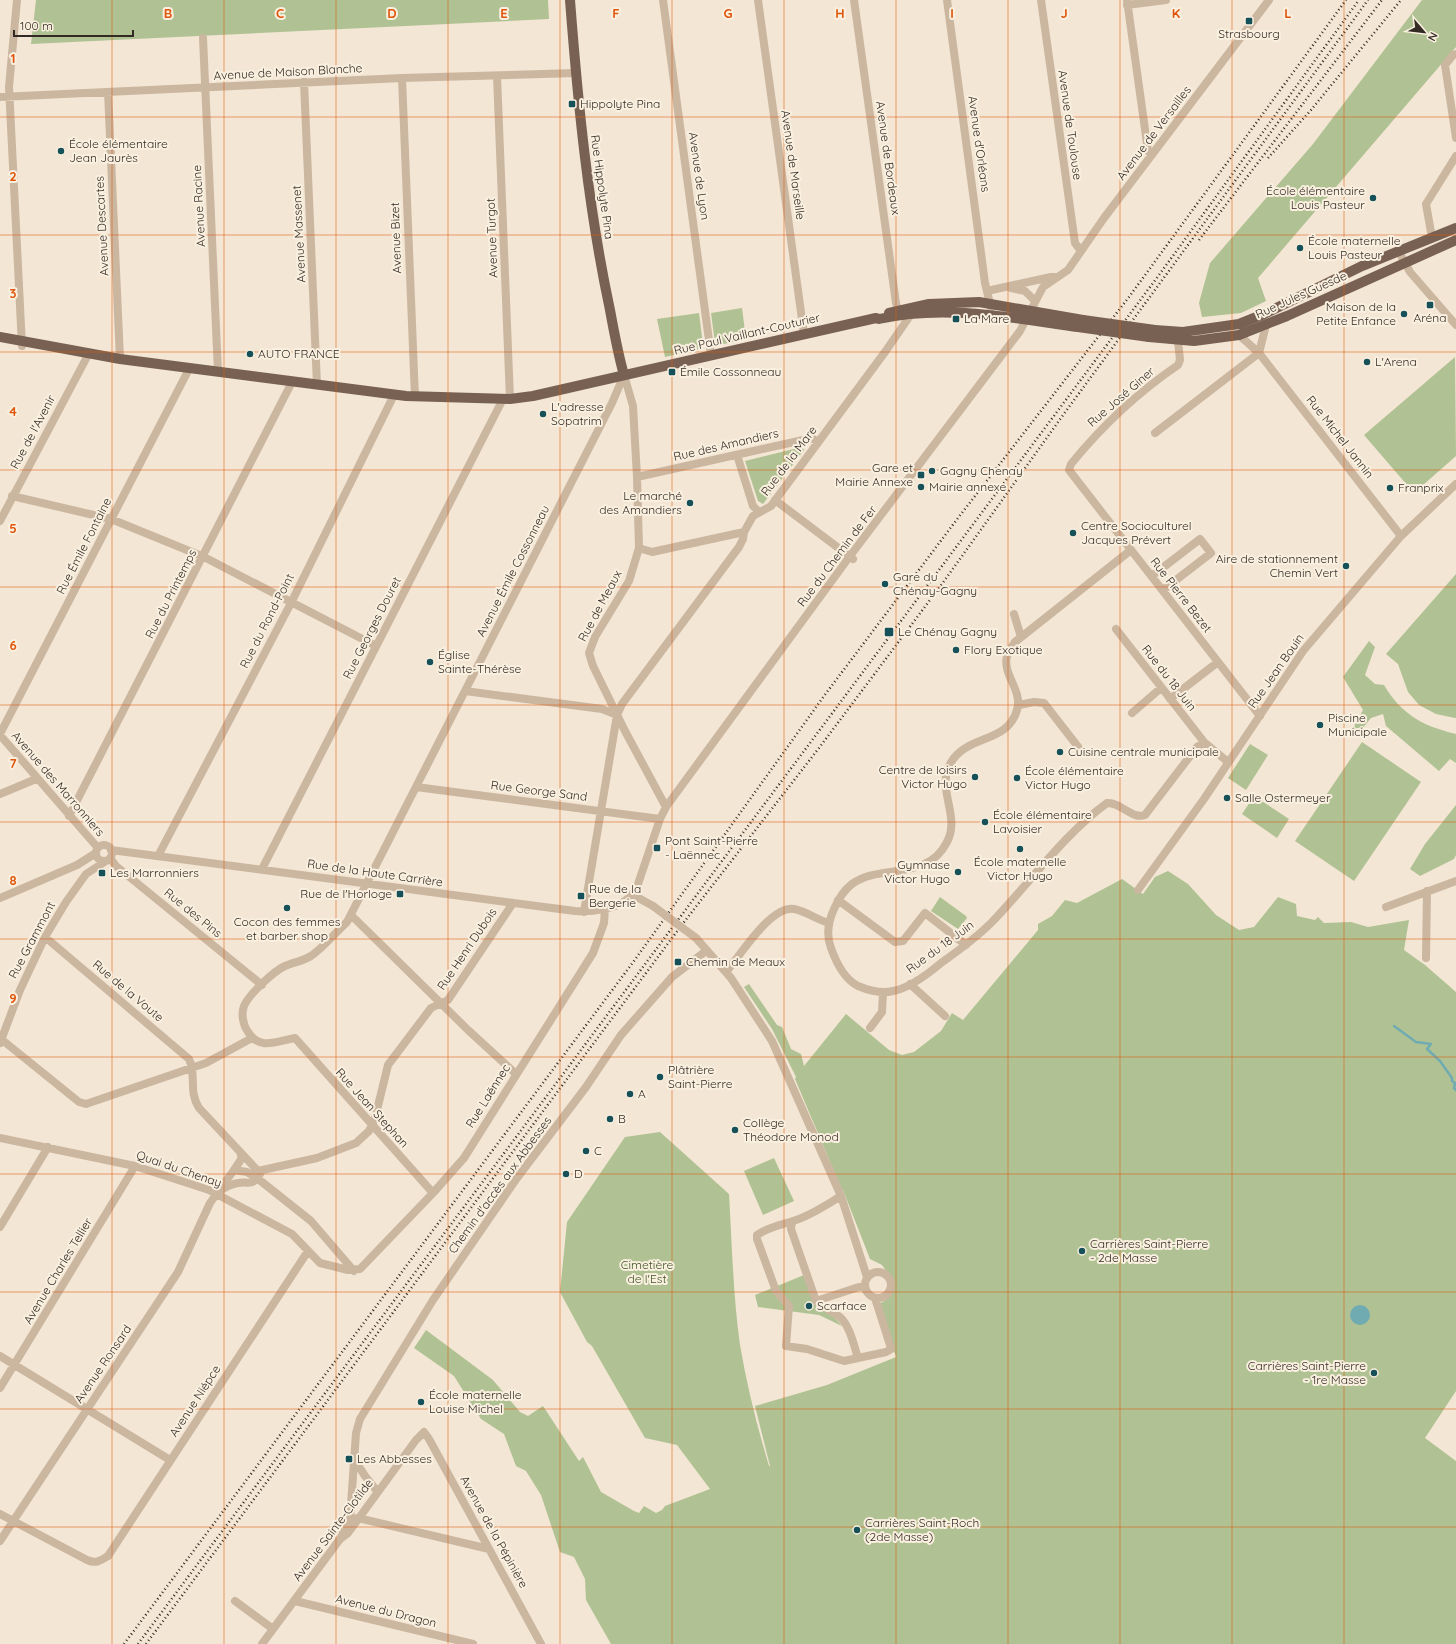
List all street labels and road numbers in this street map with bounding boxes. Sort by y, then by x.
street label: Avenue de Maison Blanche [213,60,363,83]
street label: Avenue de Toulouse [1055,69,1086,181]
street label: Avenue de Versailles [1113,82,1194,183]
street label: Avenue d'Orléans [965,95,994,193]
street label: Avenue de Bordeaux [873,100,904,216]
street label: Avenue de Marseille [778,109,809,221]
street label: Avenue de Lyon [686,131,713,221]
street label: Rue Hippolyte Pina [588,134,617,240]
street label: Avenue Racine [189,164,208,247]
street label: Avenue Descartes [91,175,112,276]
street label: Avenue Massenet [288,185,309,283]
street label: Avenue Turgot [483,198,500,278]
street label: Avenue Bizet [387,202,404,274]
street label: Rue Jules Guesde [1253,268,1349,321]
street label: Rue Paul Vaillant-Couturier [672,309,822,358]
street label: Rue José Giner [1084,363,1158,430]
street label: Rue de l'Avenir [7,392,59,471]
street label: Rue Michel Jannin [1303,392,1377,481]
street label: Rue de la Mare [757,423,820,499]
street label: Rue des Amandiers [672,425,780,464]
street label: Rue Émile Fontaine [53,495,114,597]
street label: Avenue Émile Cossonneau [473,502,552,639]
street label: Rue du Chemin de Fer [794,502,880,609]
street label: Rue du Printemps [142,546,200,641]
street label: Rue Pierre Bezet [1147,554,1215,635]
street label: Rue de Meaux [574,567,625,644]
street label: Rue du Rond-Point [236,571,297,671]
street label: Rue Georges Douret [339,574,404,681]
street label: Rue Jean Bouin [1244,631,1307,711]
street label: Rue du 18 Juin [1139,642,1200,714]
street label: Avenue des Marronniers [9,728,108,839]
street label: Rue George Sand [490,777,588,804]
street label: Rue de la Haute Carrière [306,856,444,889]
street label: Rue des Pins [161,885,226,941]
street label: Rue Grammont [5,899,58,981]
street label: Rue Henri Dubois [434,905,500,993]
street label: Rue du 18 Juin [903,917,976,976]
street label: Rue de la Voute [90,957,167,1025]
street label: Rue Laënnec [462,1061,513,1130]
street label: Rue Jean Stephan [333,1065,412,1151]
street label: Chemin d'accès aux Abbesses [445,1113,555,1256]
street label: Quai du Chenay [135,1147,224,1190]
street label: Avenue Charles Tellier [20,1215,95,1327]
street label: Avenue Ronsard [71,1322,134,1406]
street label: Avenue Niépce [166,1362,224,1439]
street label: Avenue de la Pépinière [457,1473,532,1591]
street label: Avenue Sainte-Clotilde [289,1475,376,1584]
street label: Avenue du Dragon [334,1591,438,1630]

